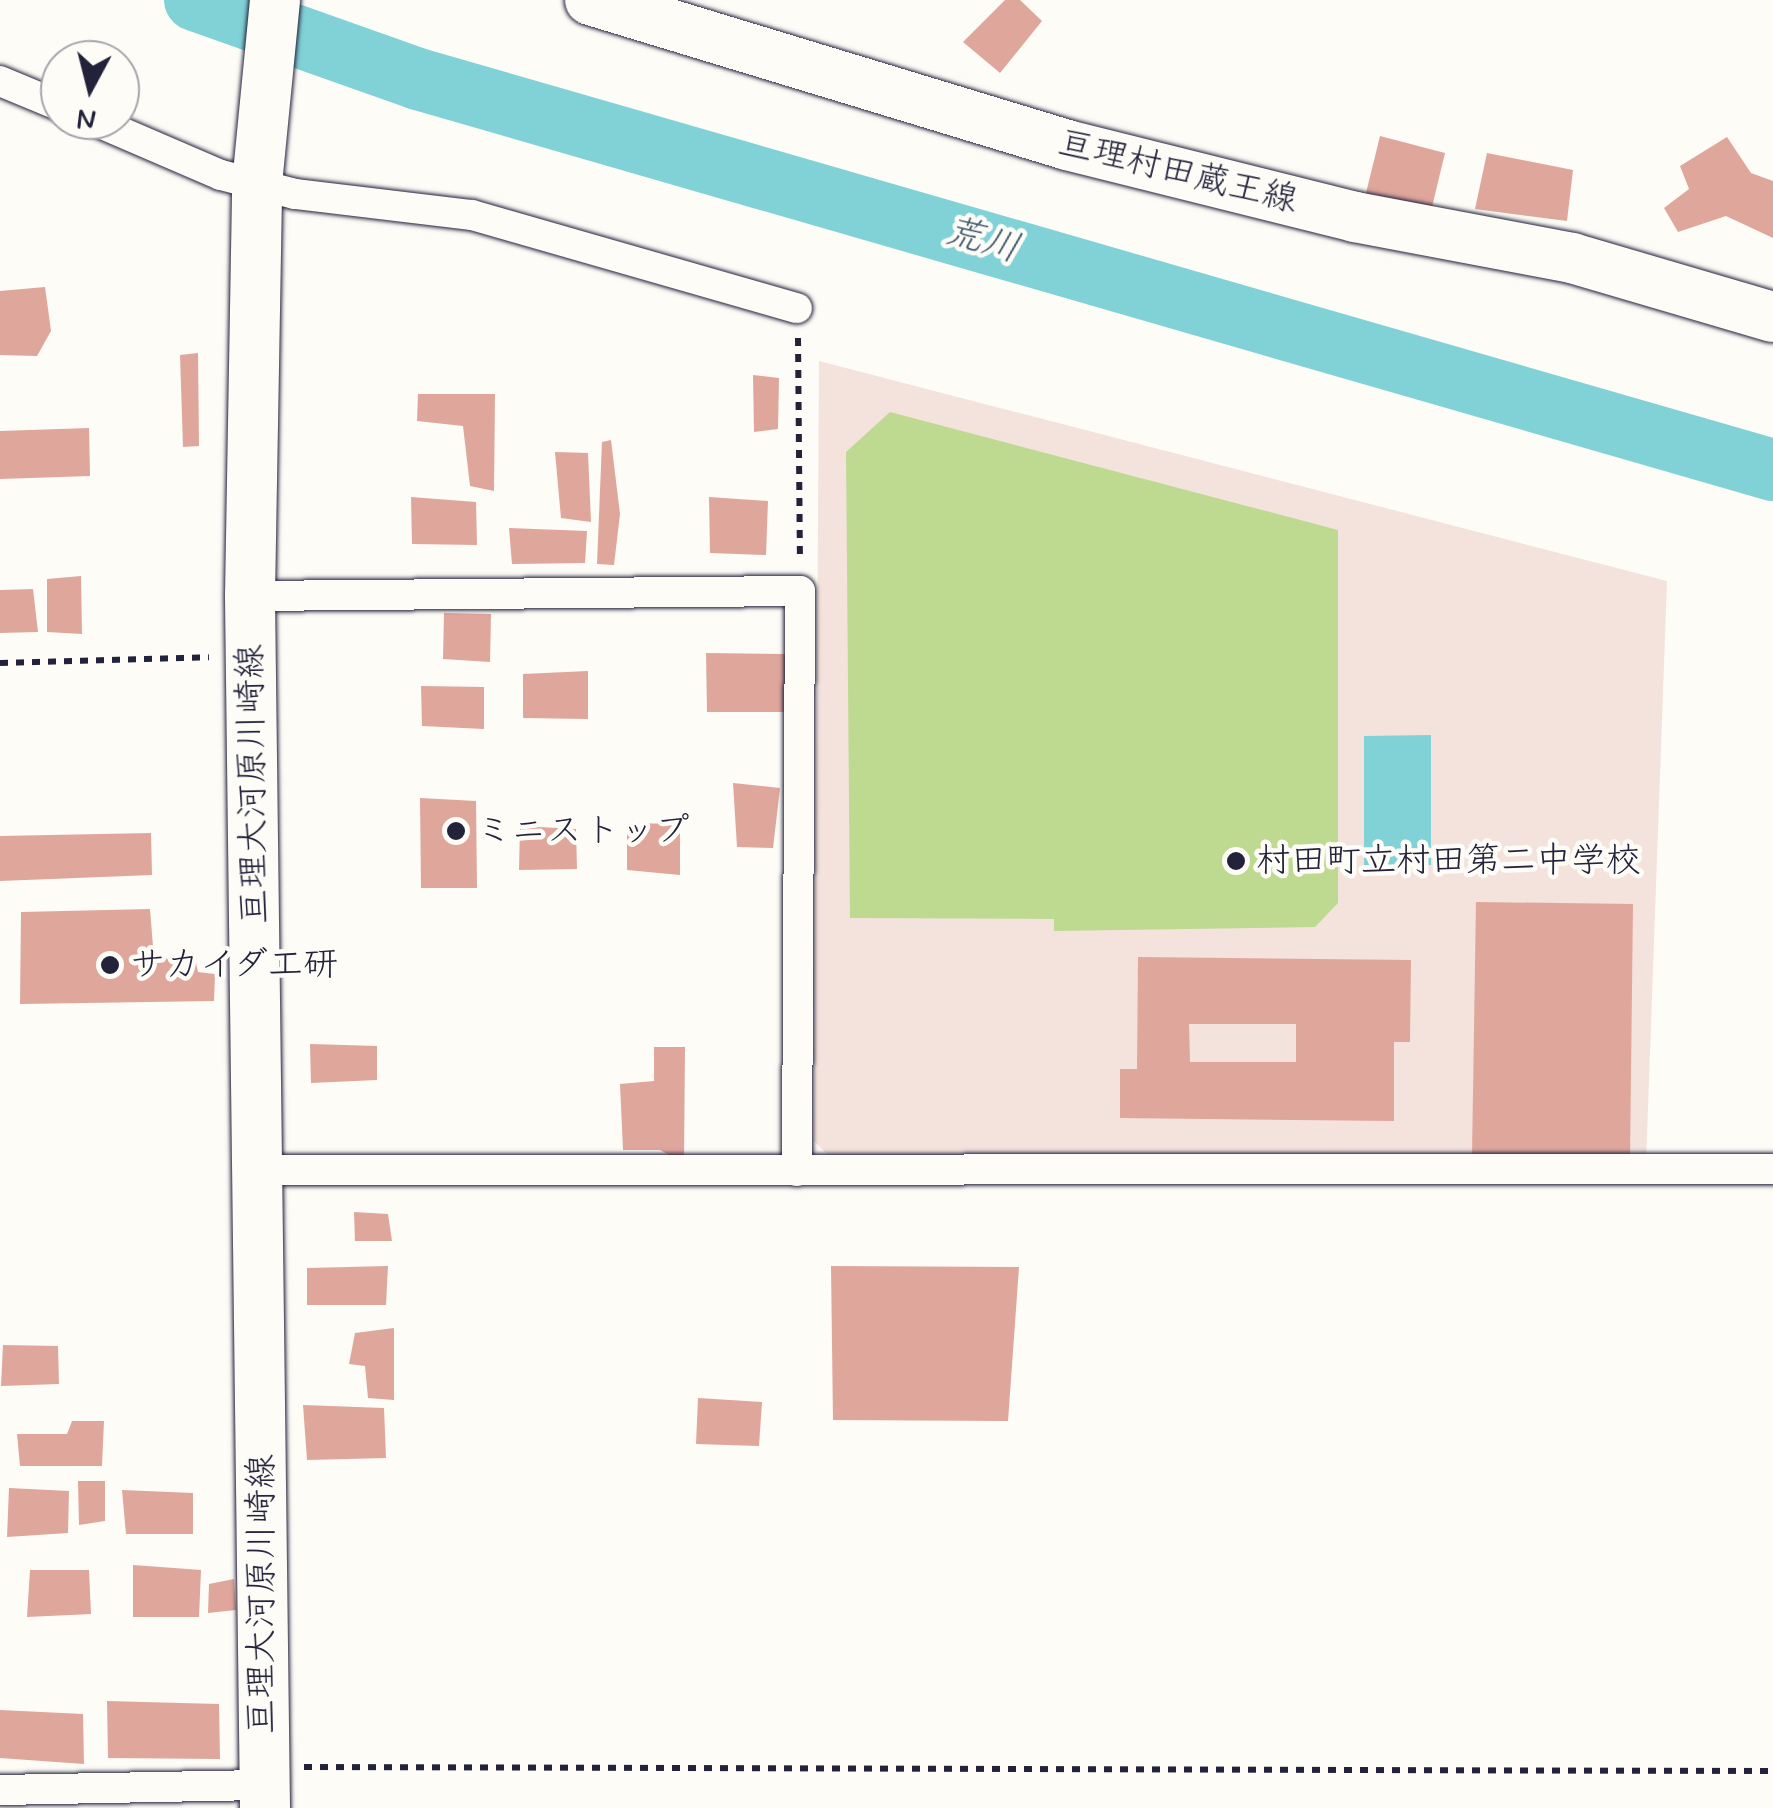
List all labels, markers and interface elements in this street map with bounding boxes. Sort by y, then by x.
north arrow [40,40,140,140]
text: N [75,99,98,138]
street label: 亘理村田蔵王線 [1054,122,1302,222]
water label: 荒川 [939,209,1025,273]
street label: 亘理大河原川崎線 [230,644,276,924]
place label: ミニストップ [476,810,686,852]
marker: ミニストップ [445,820,467,842]
place label: 村田町立村田第二中学校 [1256,840,1641,882]
marker: 村田町立村田第二中学校 [1225,850,1247,872]
place label: サカイダ工研 [130,944,340,986]
marker: サカイダ工研 [99,954,121,976]
street label: 亘理大河原川崎線 [241,1454,283,1734]

